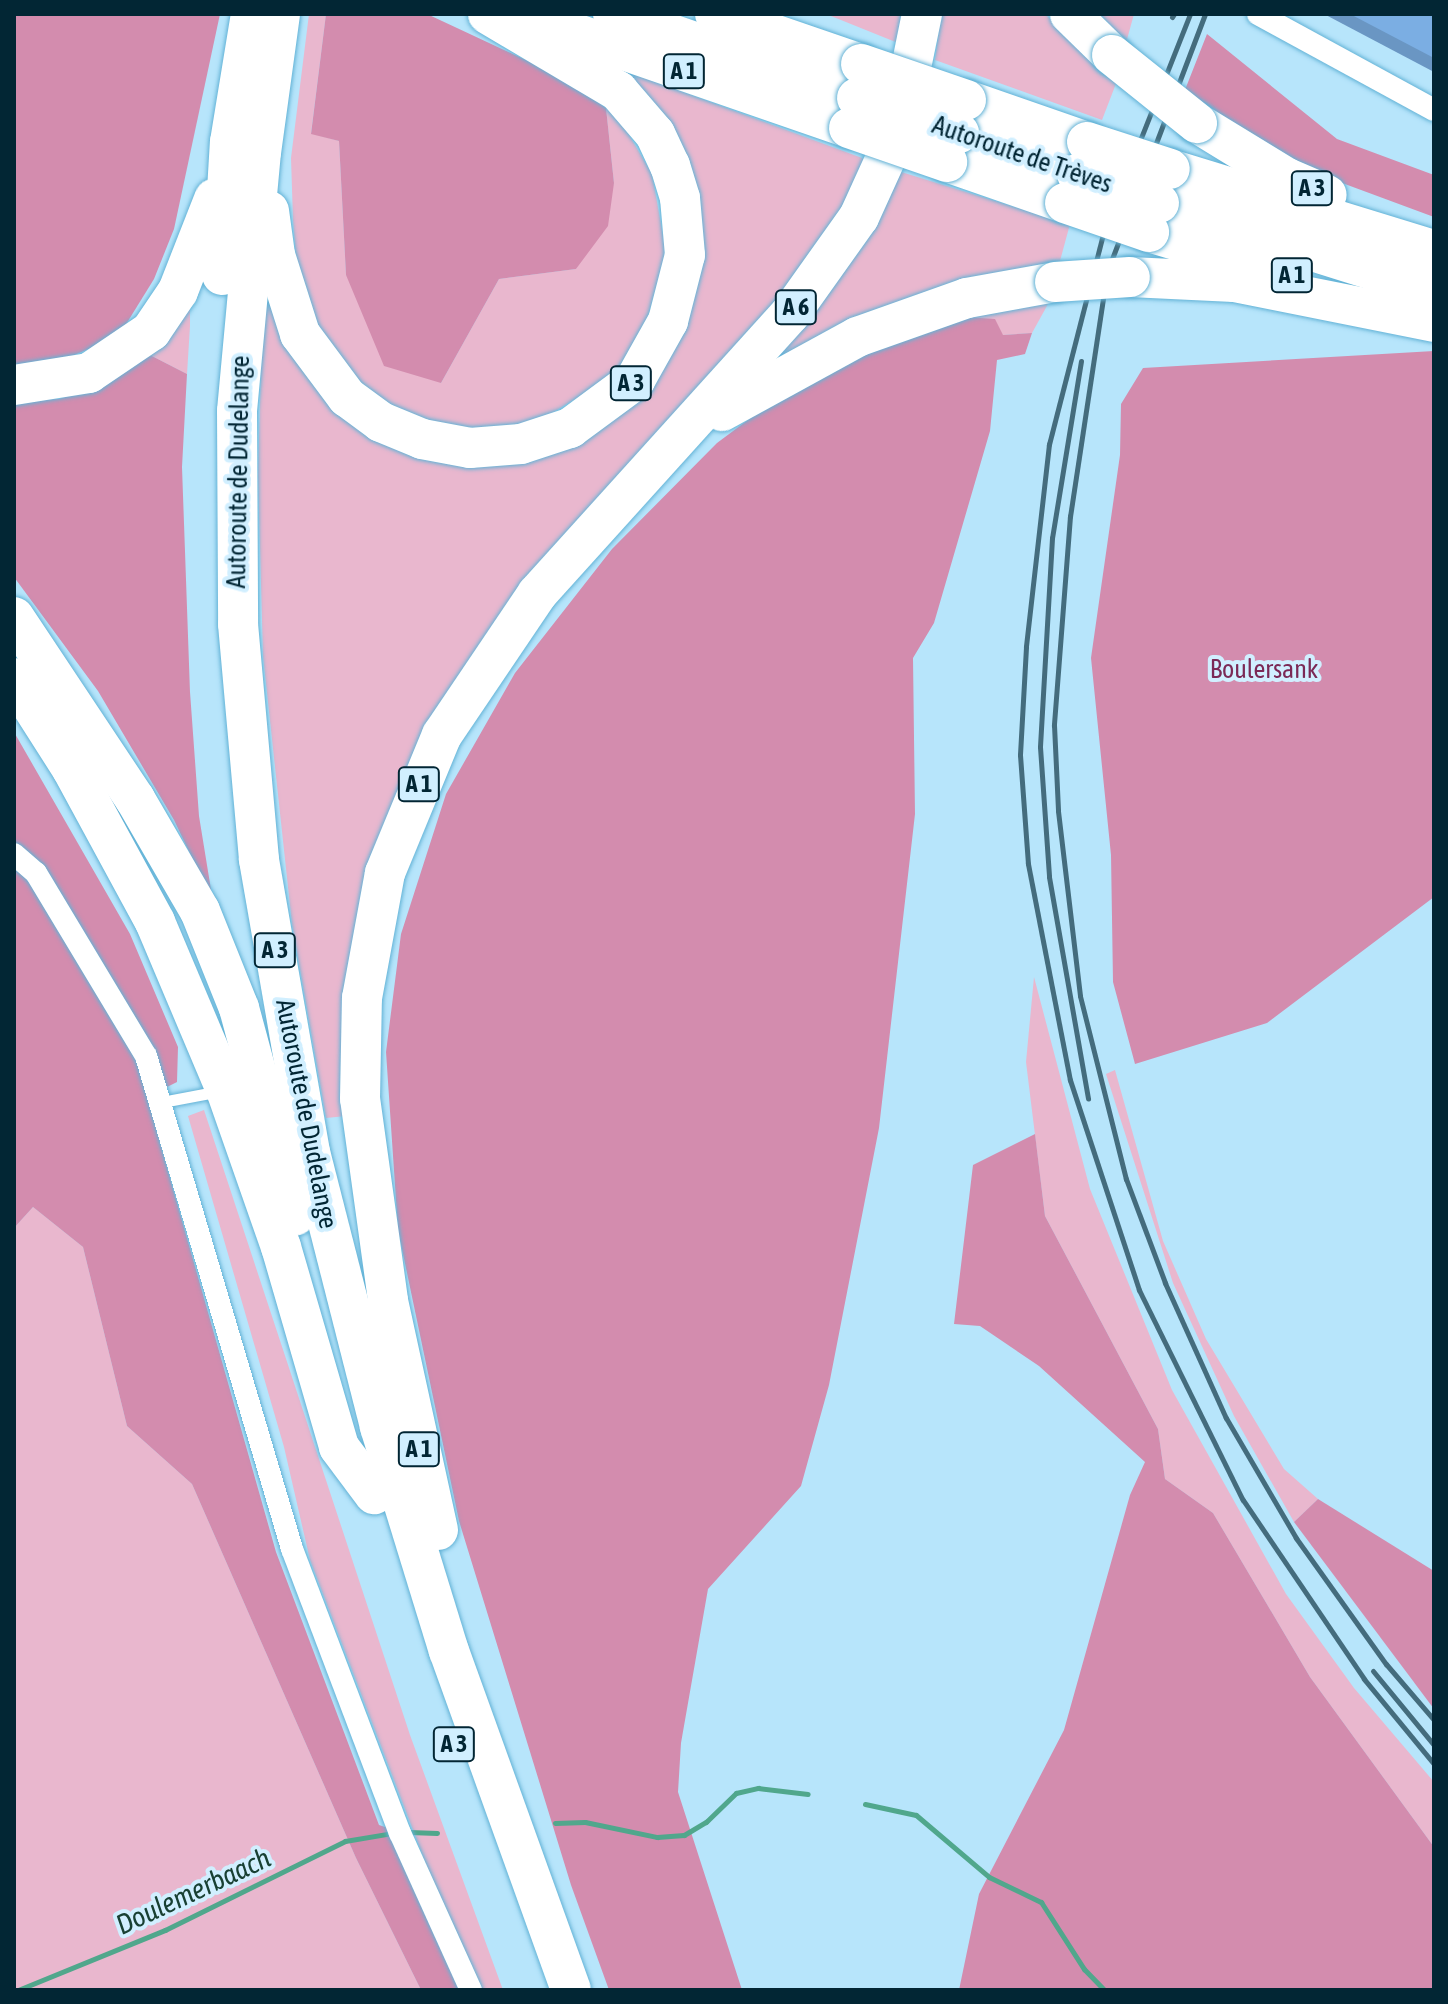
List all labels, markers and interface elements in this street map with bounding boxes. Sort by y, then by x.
road number: A 1 [662,51,706,91]
street label: Autoroute de Trèves [928,110,1116,200]
road number: A 3 [1290,168,1334,208]
road number: A 1 [1270,255,1314,295]
road number: A 6 [774,287,818,327]
street label: Autoroute de Dudelange [221,355,257,589]
road number: A 3 [609,363,653,403]
park label: Boulersank [1210,654,1318,686]
road number: A 1 [397,764,441,804]
road number: A 3 [253,930,297,970]
street label: Autoroute de Dudelange [268,997,344,1231]
road number: A 1 [397,1429,441,1469]
road number: A 3 [432,1724,476,1764]
water label: Doulemerbaach [110,1841,276,1941]

